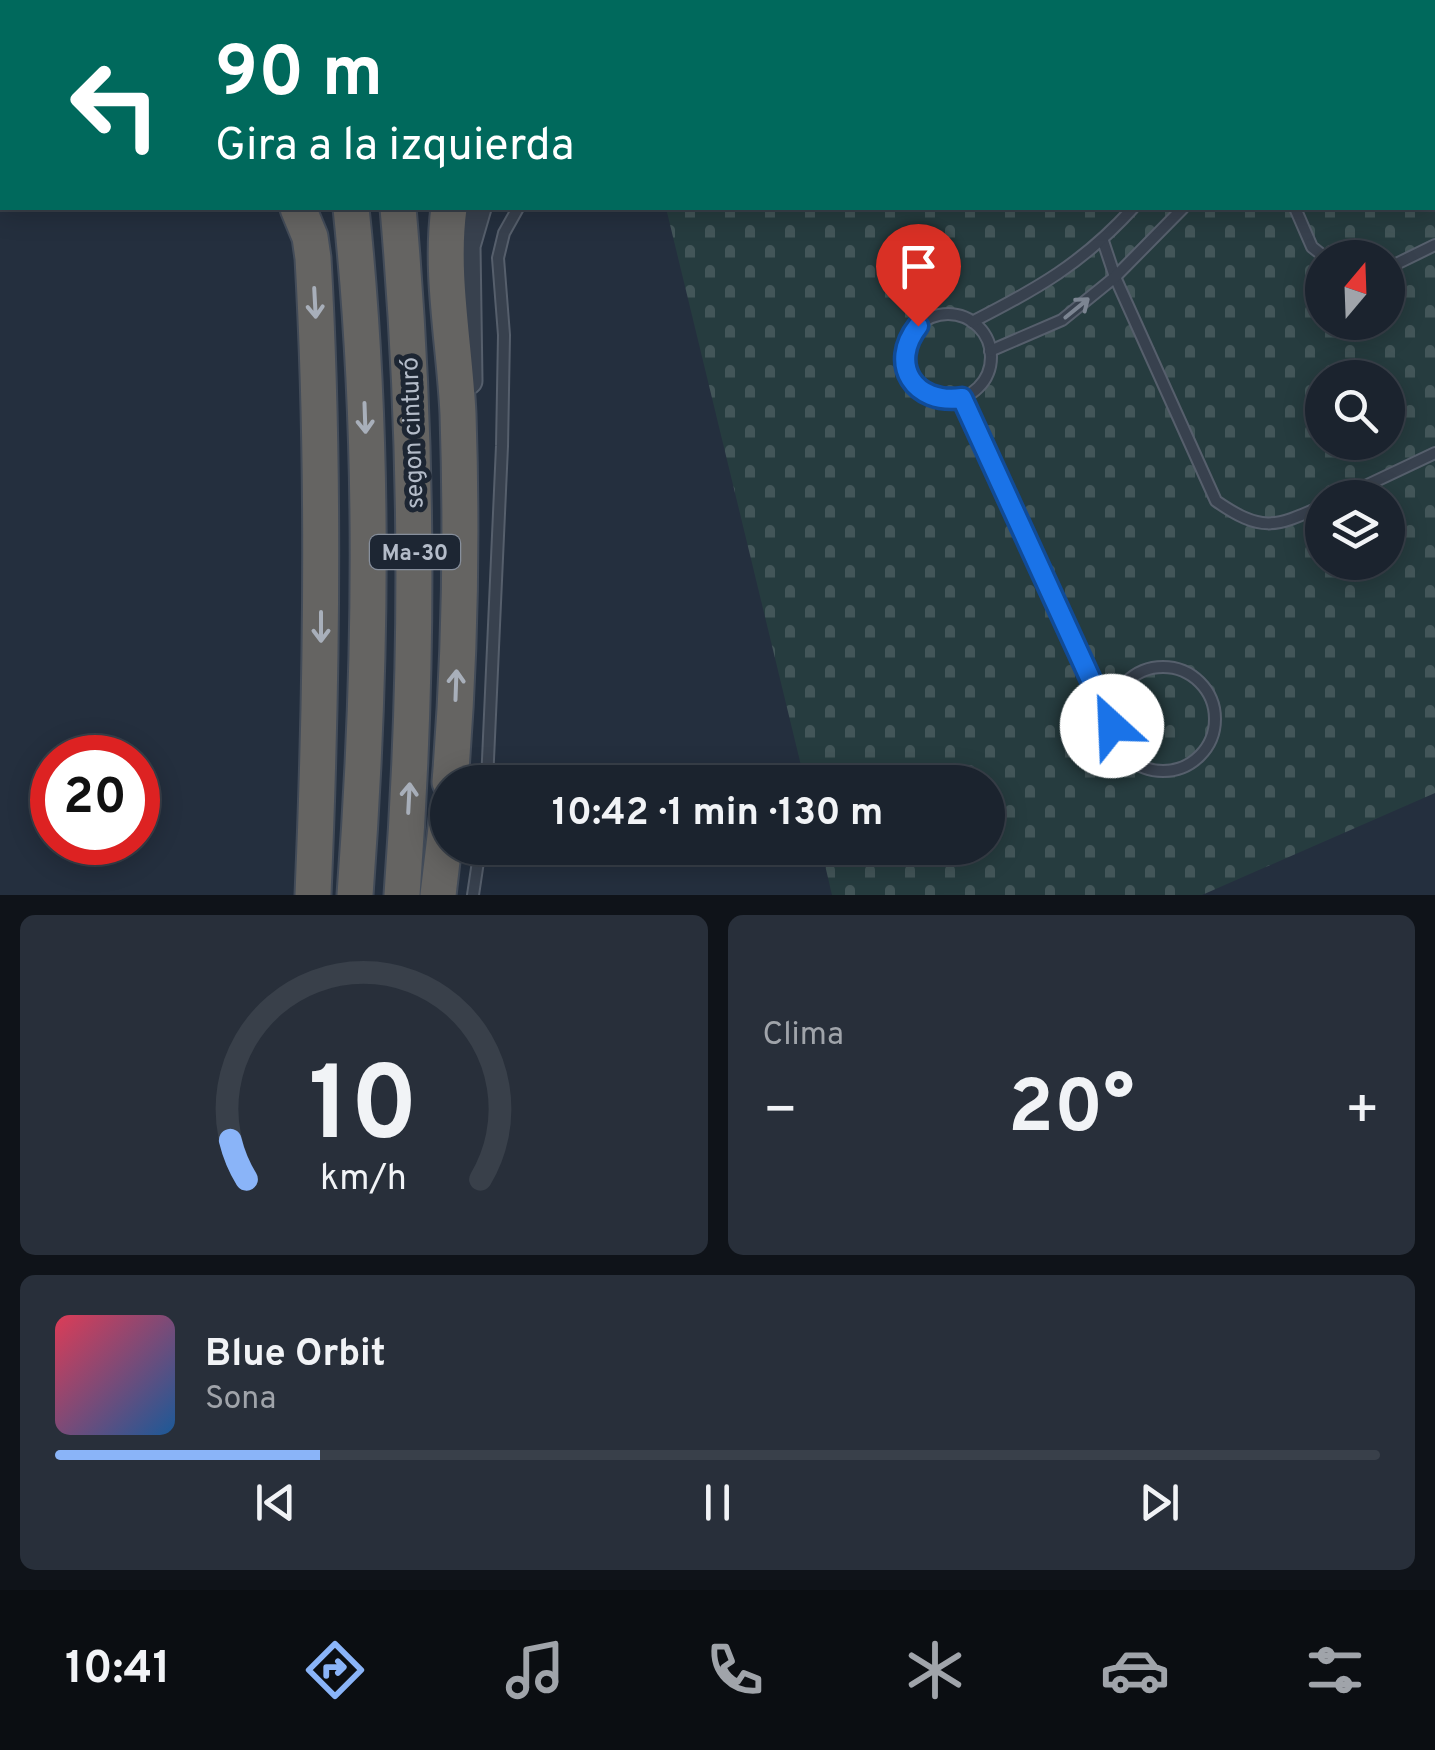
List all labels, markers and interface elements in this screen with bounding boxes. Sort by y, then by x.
text: 90 m [215,32,383,121]
icon: left [50,40,180,170]
text: Gira a la izquierda [215,119,574,176]
pin [876,224,961,327]
icon: arrive [891,239,946,294]
north arrow [1305,240,1405,340]
map controls [1305,240,1405,580]
one-way arrow [306,286,325,318]
one-way arrow [1063,297,1089,319]
street label: segon cinturó [395,356,433,509]
button: search [1305,360,1405,460]
one-way arrow [356,401,375,433]
button: layers [1305,480,1405,580]
road number: Ma-30 [370,535,460,569]
one-way arrow [312,610,330,643]
one-way arrow [447,670,466,702]
position arrow [1060,674,1164,778]
speed limit sign: 20 [30,735,160,865]
one-way arrow [400,782,419,814]
text: 10:42 · 1 min · 130 m [552,790,883,839]
text: Clima [763,1016,844,1056]
text: 10 [309,1045,419,1177]
text: 20° [1008,1064,1134,1159]
text: − [763,1078,798,1148]
text: + [1345,1078,1380,1148]
text: km/h [320,1157,407,1203]
text: Blue Orbit [205,1331,386,1380]
text: Sona [205,1380,276,1420]
icon: previous [248,1475,303,1530]
icon: pause [690,1475,745,1530]
icon: next [1132,1475,1187,1530]
icon: directions [300,1635,370,1705]
icon: music [500,1635,570,1705]
icon: phone [700,1635,770,1705]
icon: climate [900,1635,970,1705]
icon: car [1100,1635,1170,1705]
icon: filters [1300,1635,1370,1705]
text: 10:41 [65,1642,170,1699]

